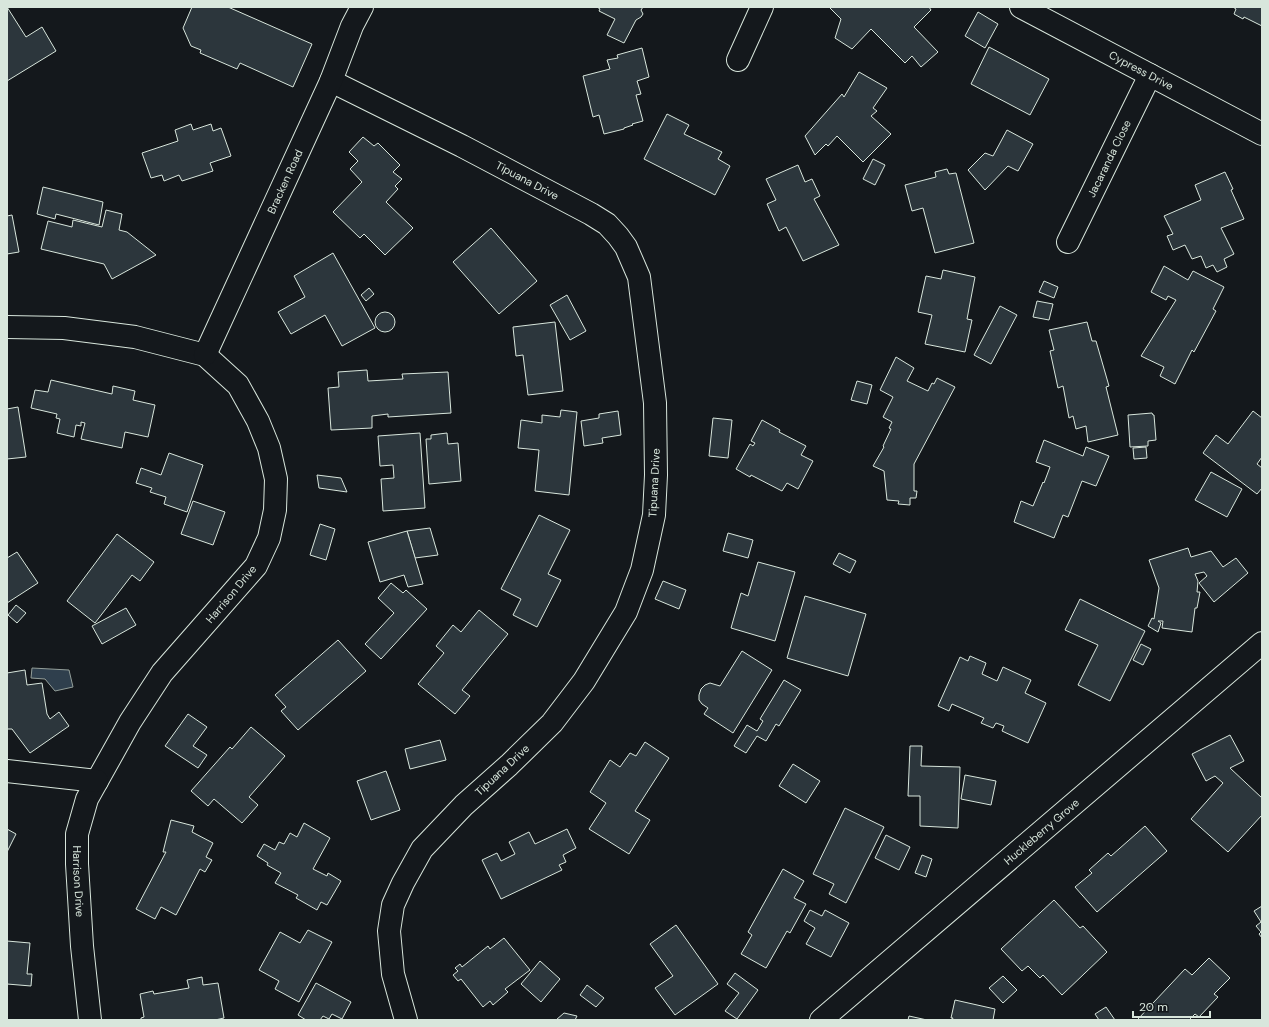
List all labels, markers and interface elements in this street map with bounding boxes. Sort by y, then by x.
street label: Cypress Drive [1107,48,1176,93]
street label: Jacaranda Close [1084,117,1134,200]
street label: Bracken Road [264,147,306,216]
street label: Tipuana Drive [493,158,561,203]
street label: Tipuana Drive [645,448,663,518]
street label: Harrison Drive [203,562,259,626]
street label: Tipuana Drive [472,741,532,799]
street label: Huckleberry Grove [1001,795,1082,868]
street label: Harrison Drive [70,846,87,918]
scale bar [1133,993,1210,1019]
text: 20 m [1139,999,1168,1015]

